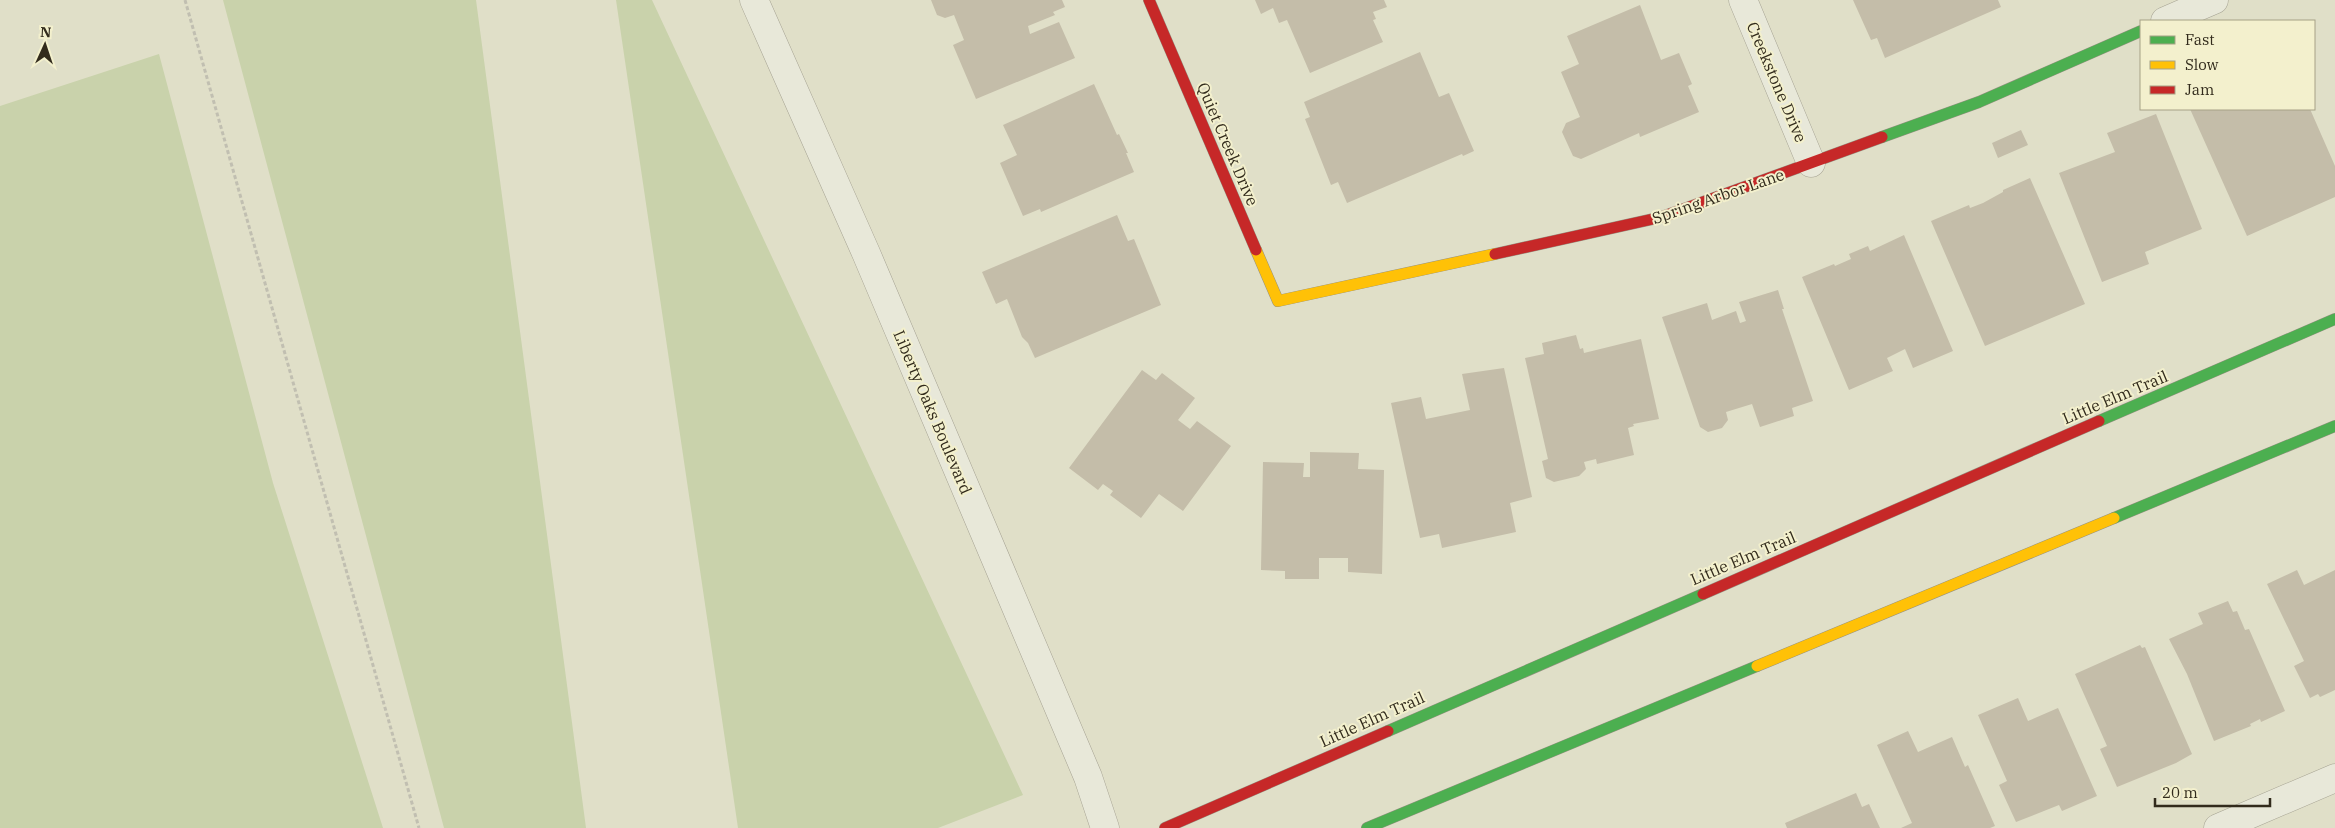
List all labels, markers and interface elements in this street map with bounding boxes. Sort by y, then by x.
street label: Creekstone Drive [1743,19,1811,145]
north arrow [20,20,70,70]
legend [2140,20,2315,110]
text: N [40,23,52,41]
text: Fast [2185,30,2215,49]
text: Slow [2185,55,2219,74]
street label: Quiet Creek Drive [1193,79,1263,209]
text: Jam [2185,80,2214,99]
street label: Spring Arbor Lane [1649,164,1787,228]
street label: Liberty Oaks Boulevard [889,327,977,497]
street label: Little Elm Trail [2059,366,2171,428]
street label: Little Elm Trail [1687,527,1799,589]
street label: Little Elm Trail [1316,687,1428,751]
scale bar [2155,776,2270,808]
text: 20 m [2162,783,2198,802]

